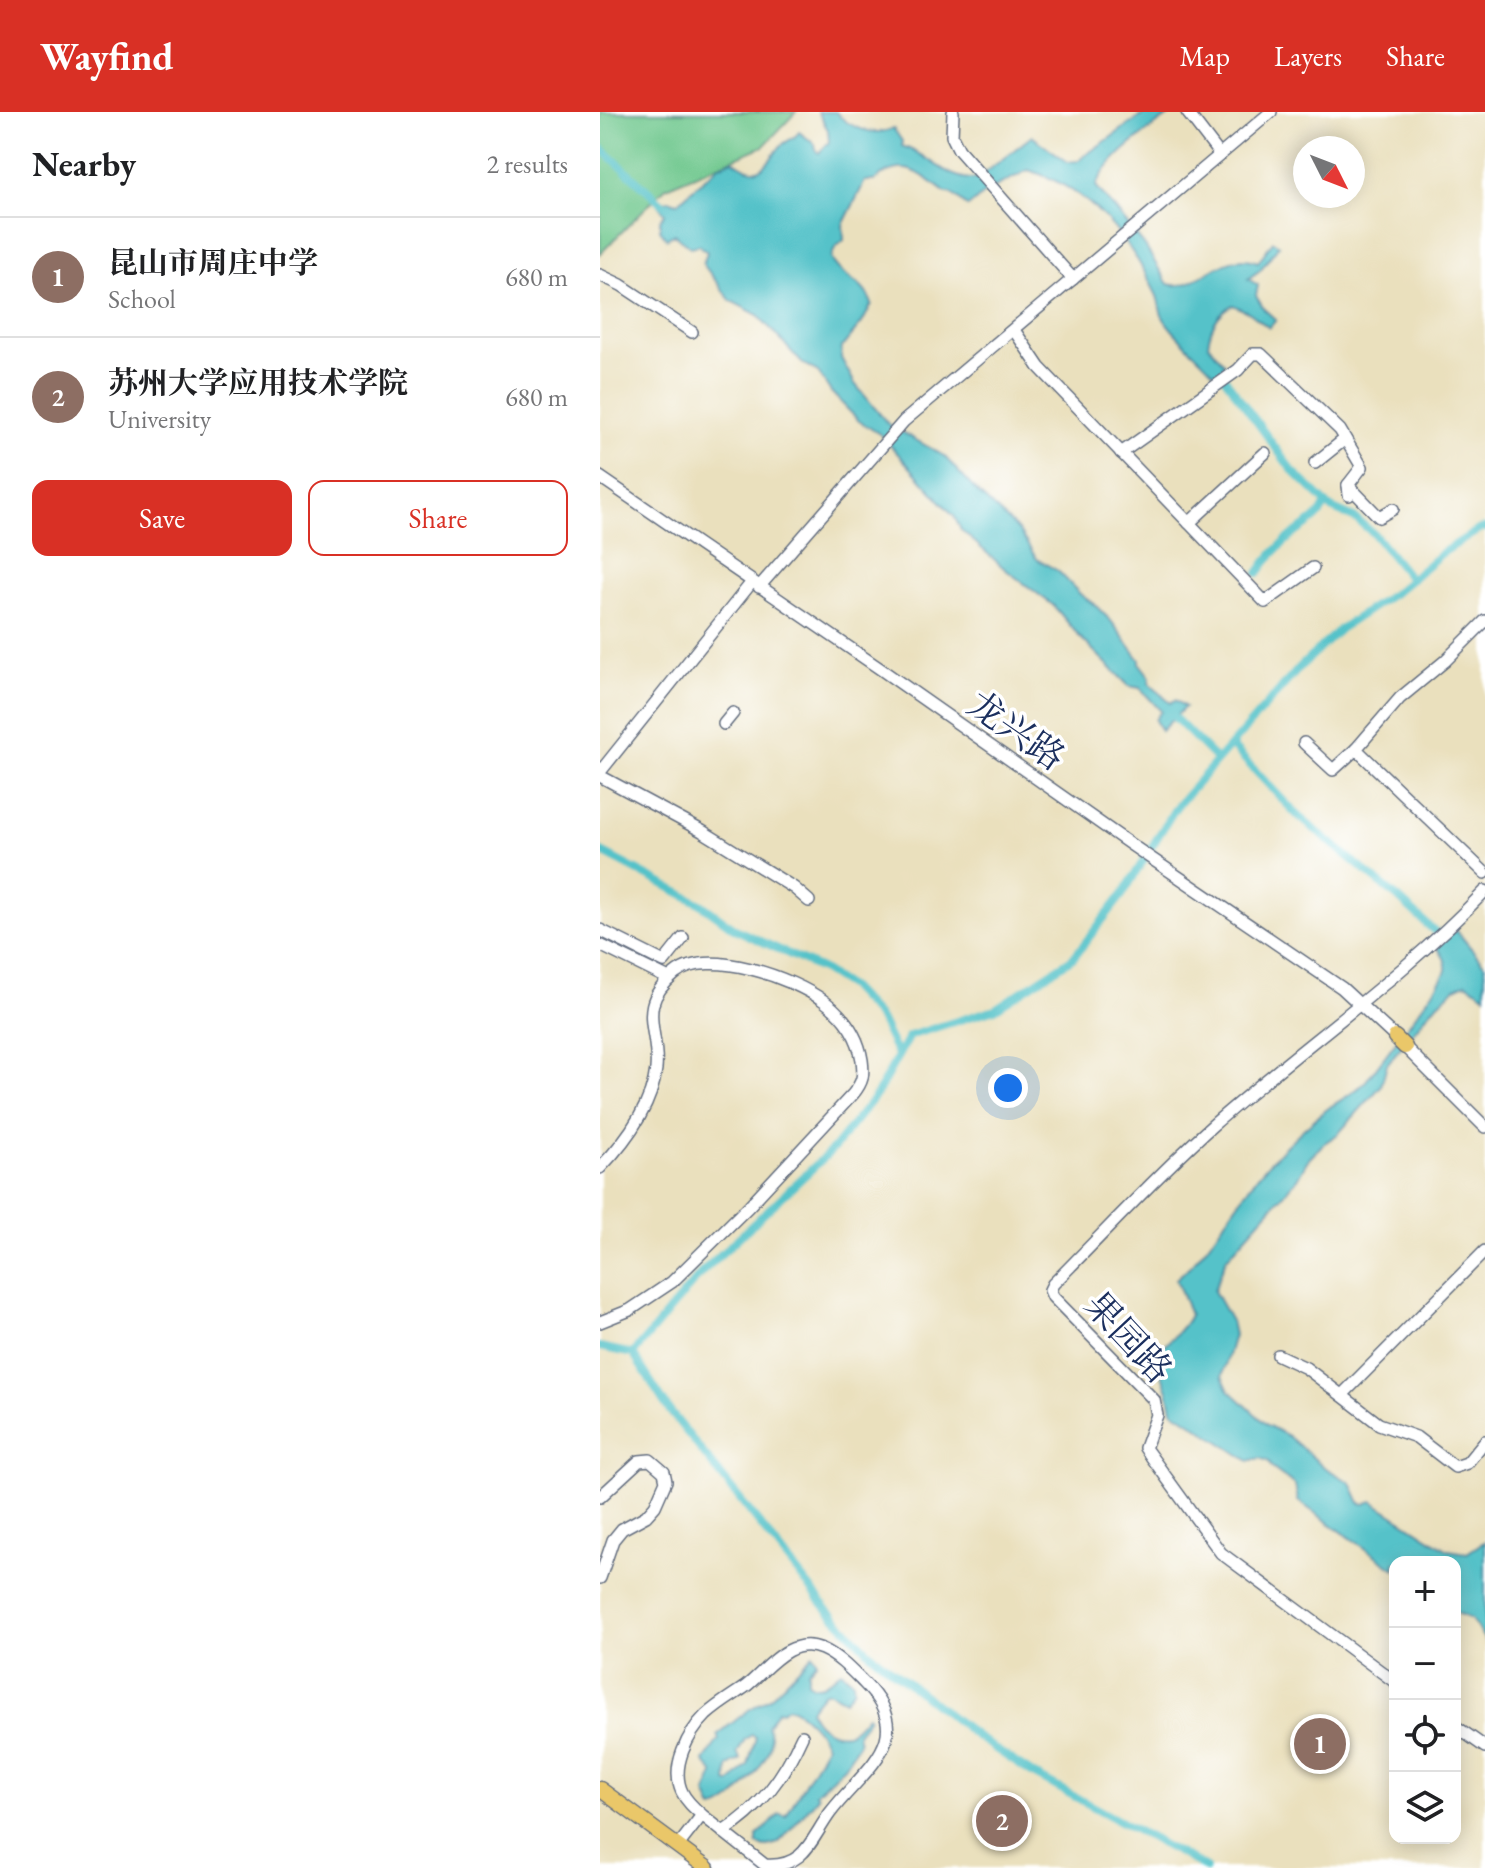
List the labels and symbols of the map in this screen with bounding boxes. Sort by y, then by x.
north arrow [1293,136,1365,208]
street label: 龙兴路 [959,680,1074,781]
your location [988,1068,1028,1108]
street label: 果园路 [1075,1282,1183,1393]
pin: 1 [1294,1714,1346,1774]
pin: 2 [976,1791,1028,1851]

